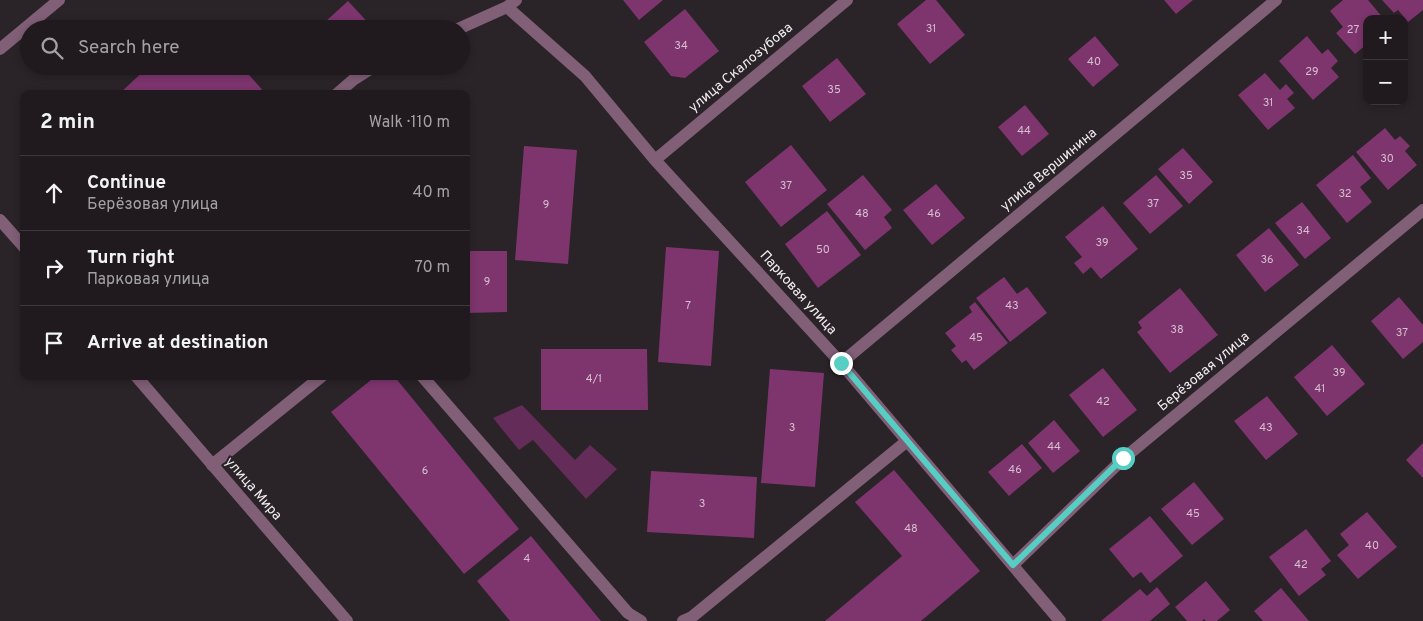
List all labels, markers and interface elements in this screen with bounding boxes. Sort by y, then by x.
map controls [1363,15,1408,105]
button: + [1363,15,1408,60]
street label: улица Скалозубова [685,19,797,117]
search box [20,20,470,75]
house number: 31 [926,22,936,36]
house number: 27 [1347,23,1359,37]
icon: search [38,34,66,62]
text: Search here [78,36,180,60]
house number: 34 [674,39,688,53]
house number: 40 [1087,55,1101,69]
button: − [1363,60,1408,105]
house number: 29 [1305,65,1319,79]
house number: 35 [827,83,841,97]
house number: 31 [1263,96,1273,110]
text: 2 min [40,109,95,136]
text: Walk · 110 m [369,113,450,133]
house number: 44 [1017,124,1031,138]
street label: улица Вершинина [997,125,1101,215]
house number: 30 [1380,152,1394,166]
house number: 35 [1179,169,1193,183]
text: Continue [87,171,166,195]
icon: ahead [40,179,68,207]
house number: 37 [780,179,792,193]
text: 40 m [412,183,450,203]
house number: 32 [1338,187,1352,201]
text: Берёзовая улица [87,195,218,215]
house number: 37 [1147,197,1159,211]
house number: 9 [543,198,549,212]
house number: 48 [855,207,869,221]
house number: 46 [927,207,941,221]
house number: 34 [1296,224,1310,238]
house number: 39 [1096,236,1108,250]
house number: 50 [816,243,830,257]
text: Turn right [87,246,175,270]
street label: Парковая улица [756,247,840,339]
house number: 36 [1260,253,1274,267]
icon: right [40,254,68,282]
text: 70 m [415,258,450,278]
text: Парковая улица [87,270,210,290]
house number: 9 [484,275,490,289]
house number: 7 [685,299,691,313]
house number: 43 [1005,299,1019,313]
house number: 38 [1170,323,1184,337]
house number: 37 [1396,326,1408,340]
icon: arrive [40,329,68,357]
street label: Берёзовая улица [1155,329,1253,415]
text: Arrive at destination [87,331,268,355]
house number: 45 [969,331,983,345]
route end [830,352,853,375]
house number: 39 [1333,366,1345,380]
house number: 4/1 [586,372,602,386]
house number: 41 [1315,382,1325,396]
house number: 42 [1096,395,1110,409]
house number: 3 [789,421,795,435]
house number: 43 [1259,421,1273,435]
house number: 44 [1047,440,1061,454]
route start [1112,447,1135,470]
street label: улица Мира [221,454,285,524]
house number: 46 [1008,463,1022,477]
house number: 6 [422,464,428,478]
house number: 3 [699,497,705,511]
house number: 45 [1186,507,1200,521]
house number: 48 [904,522,918,536]
house number: 40 [1365,539,1379,553]
house number: 4 [524,552,531,566]
house number: 42 [1294,558,1308,572]

